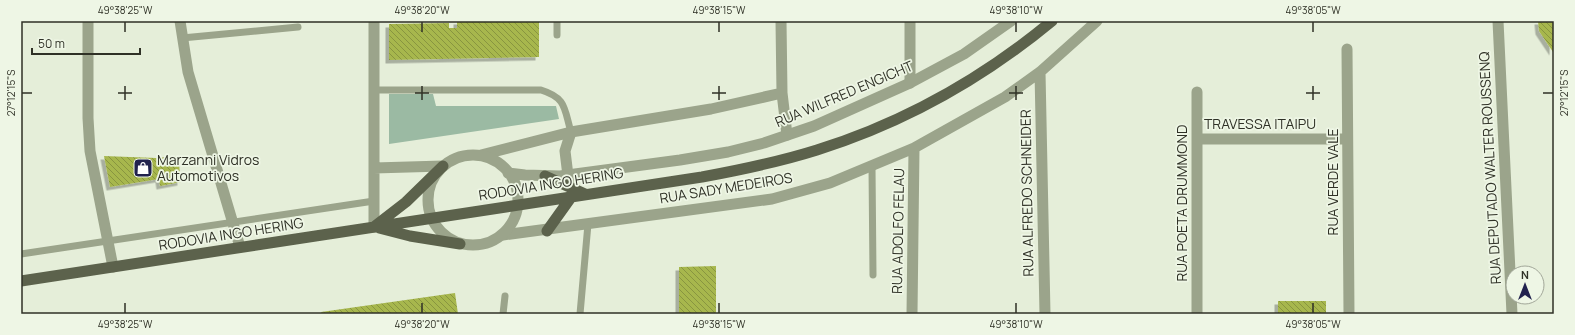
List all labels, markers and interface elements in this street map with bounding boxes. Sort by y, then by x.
text: 49°38'25"W [98,3,153,17]
text: 49°38'20"W [394,3,450,17]
text: 49°38'15"W [693,3,746,17]
text: 49°38'10"W [989,3,1043,17]
text: 49°38'05"W [1285,3,1341,17]
scale bar [32,30,140,56]
text: 50 m [38,35,65,52]
street label: RUA DEPUTADO WALTER ROUSSENQ [1474,51,1505,285]
street label: RUA WILFRED ENGICHT [772,56,916,131]
text: 27°12'15"S [4,70,18,116]
text: 27°12'15"S [1557,70,1571,116]
street label: RUA ALFREDO SCHNEIDER [1016,109,1037,277]
street label: TRAVESSA ITAIPU [1204,114,1316,133]
street label: RUA POETA DRUMMOND [1172,125,1191,281]
street label: RUA VERDE VALE [1323,129,1342,235]
place label: Marzanni Vidros Automotivos [157,150,259,185]
shop icon: Marzanni Vidros Automotivos [132,157,154,179]
street label: RODOVIA INGO HERING [477,163,625,204]
street label: RUA SADY MEDEIROS [658,168,794,207]
street label: RUA ADOLFO FELAU [887,168,908,294]
street label: RODOVIA INGO HERING [157,213,305,254]
north arrow [1505,265,1545,305]
text: N [1521,267,1529,282]
text: 49°38'25"W [98,317,153,331]
text: 49°38'20"W [394,317,450,331]
text: 49°38'15"W [693,317,746,331]
text: 49°38'10"W [989,317,1043,331]
text: 49°38'05"W [1285,317,1341,331]

